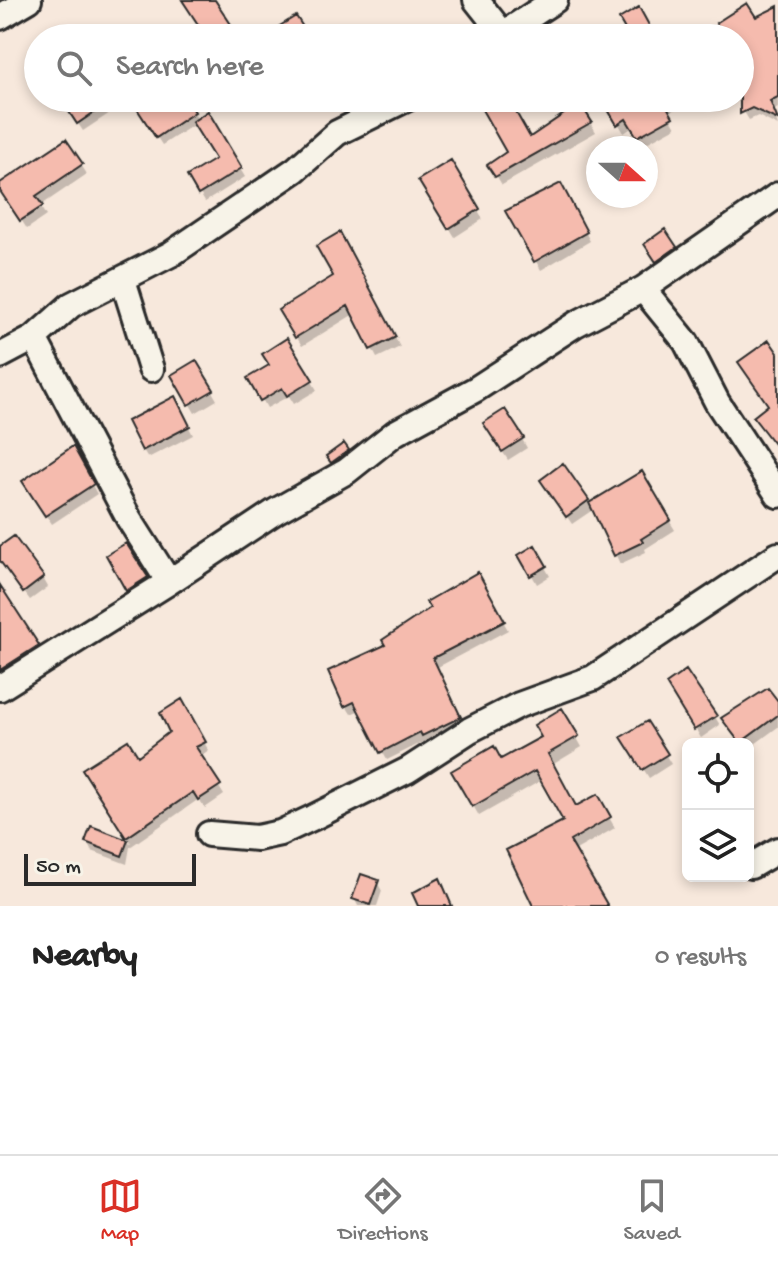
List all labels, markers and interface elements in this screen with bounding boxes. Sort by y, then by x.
search box [24,24,754,112]
icon: search [52,46,96,90]
text: Search here [116,51,264,86]
north arrow [586,136,658,208]
map controls [682,738,754,882]
button: locate [682,738,754,810]
button: layers [682,810,754,882]
scale bar [24,850,196,886]
text: 50 m [36,855,81,881]
text: Nearby [32,938,137,978]
text: 0 results [655,943,746,974]
tab: Map [98,1174,142,1248]
tab: Directions [338,1174,428,1248]
tab: Saved [624,1174,680,1248]

